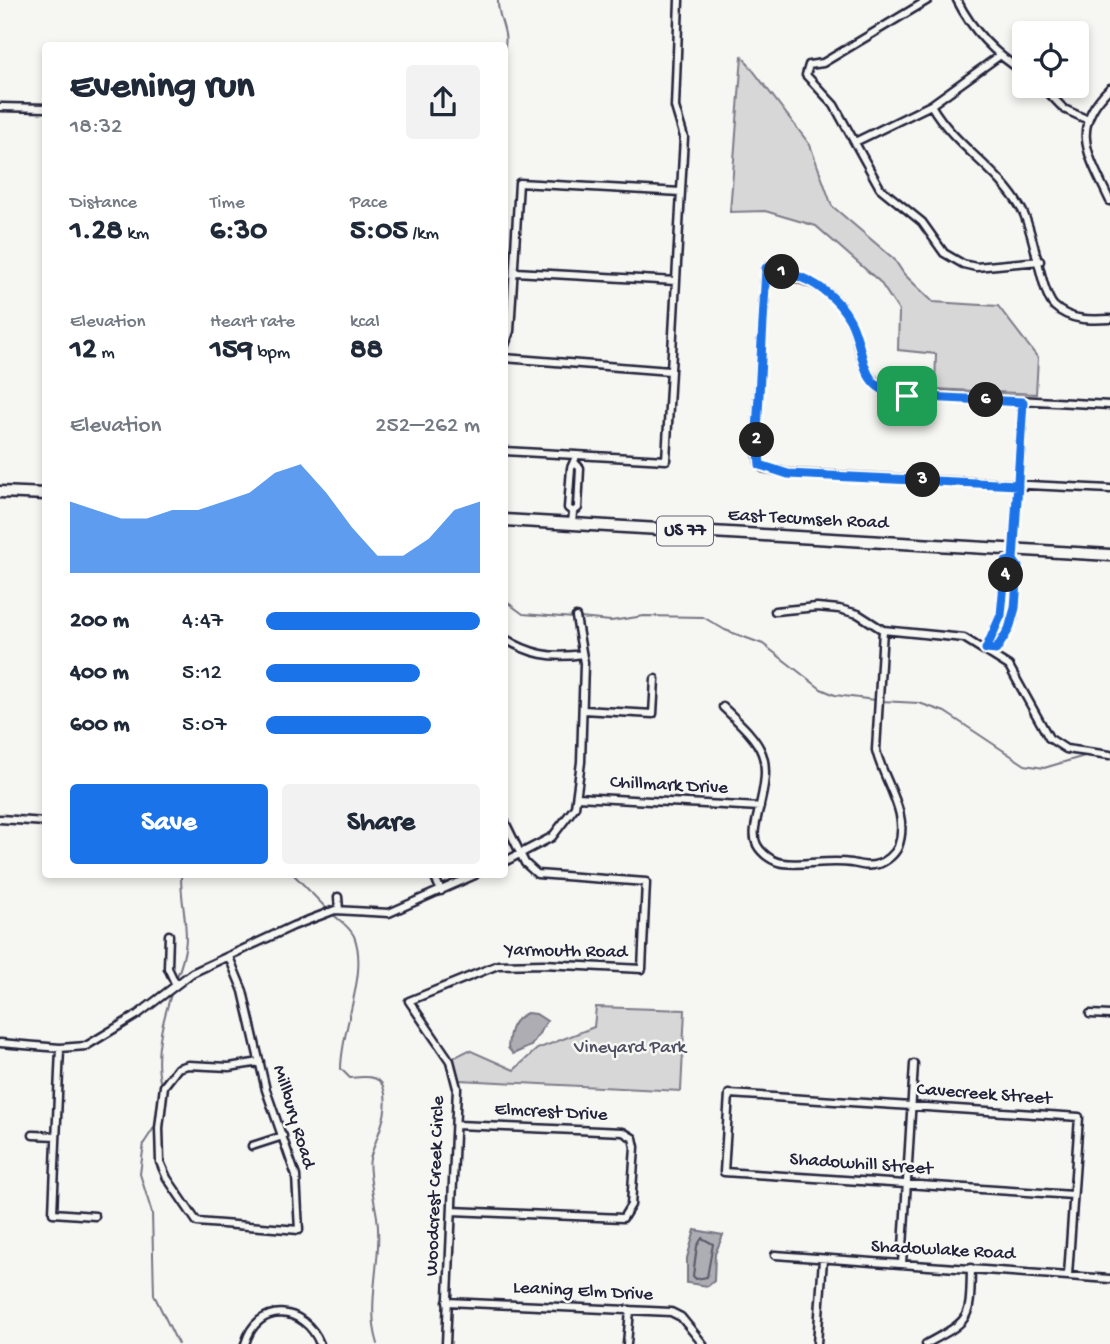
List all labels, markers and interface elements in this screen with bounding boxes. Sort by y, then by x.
map controls [1012,21,1089,98]
button: locate [1012,21,1089,98]
button: share [406,65,480,139]
text: Evening run [70,66,254,110]
text: 18:32 [70,114,122,141]
text: Distance [70,192,137,215]
text: Time [210,192,245,215]
text: Pace [350,192,387,215]
text: 1.28 [70,215,123,250]
text: 6:30 [210,215,267,250]
text: 5:05 [350,215,408,250]
text: km [123,223,149,246]
text: /km [408,223,439,246]
pin: 1 [764,254,800,290]
text: 1 [778,260,785,283]
text: Elevation [70,311,146,334]
text: Heart rate [210,311,295,334]
text: kcal [350,311,380,334]
text: 12 [70,334,97,369]
text: 159 [210,334,253,369]
text: 88 [350,334,383,369]
text: m [97,342,115,365]
text: bpm [253,342,290,365]
pin [877,366,937,426]
icon: arrive [888,377,926,415]
pin: 6 [968,382,1004,418]
text: 6 [981,388,990,411]
text: Elevation [70,413,161,440]
text: 252–262 m [375,413,480,440]
pin: 2 [740,422,774,458]
text: 2 [752,428,761,451]
pin: 3 [906,462,940,498]
text: 3 [918,468,927,491]
street label: East Tecumseh Road [727,504,891,536]
road number: US 77 [657,516,713,546]
pin: 4 [988,558,1024,592]
text: 4 [1001,563,1010,586]
text: 200 m [70,608,129,635]
text: 4:47 [182,608,223,635]
text: 400 m [70,660,129,687]
text: 5:12 [182,660,222,687]
text: 600 m [70,712,130,739]
text: 5:07 [182,712,226,739]
street label: Chillmark Drive [609,771,729,801]
button: Save [70,784,268,864]
button: Share [282,784,480,864]
street label: Yarmouth Road [503,939,629,965]
park label: Vineyard Park [573,1037,688,1060]
street label: Millbury Road [266,1063,320,1173]
street label: Cavecreek Street [916,1079,1055,1111]
street label: Woodcrest Creek Circle [421,1095,451,1277]
street label: Elmcrest Drive [494,1099,608,1127]
street label: Shadowhill Street [789,1149,935,1182]
street label: Shadowlake Road [870,1236,1018,1266]
street label: Leaning Elm Drive [512,1277,654,1307]

